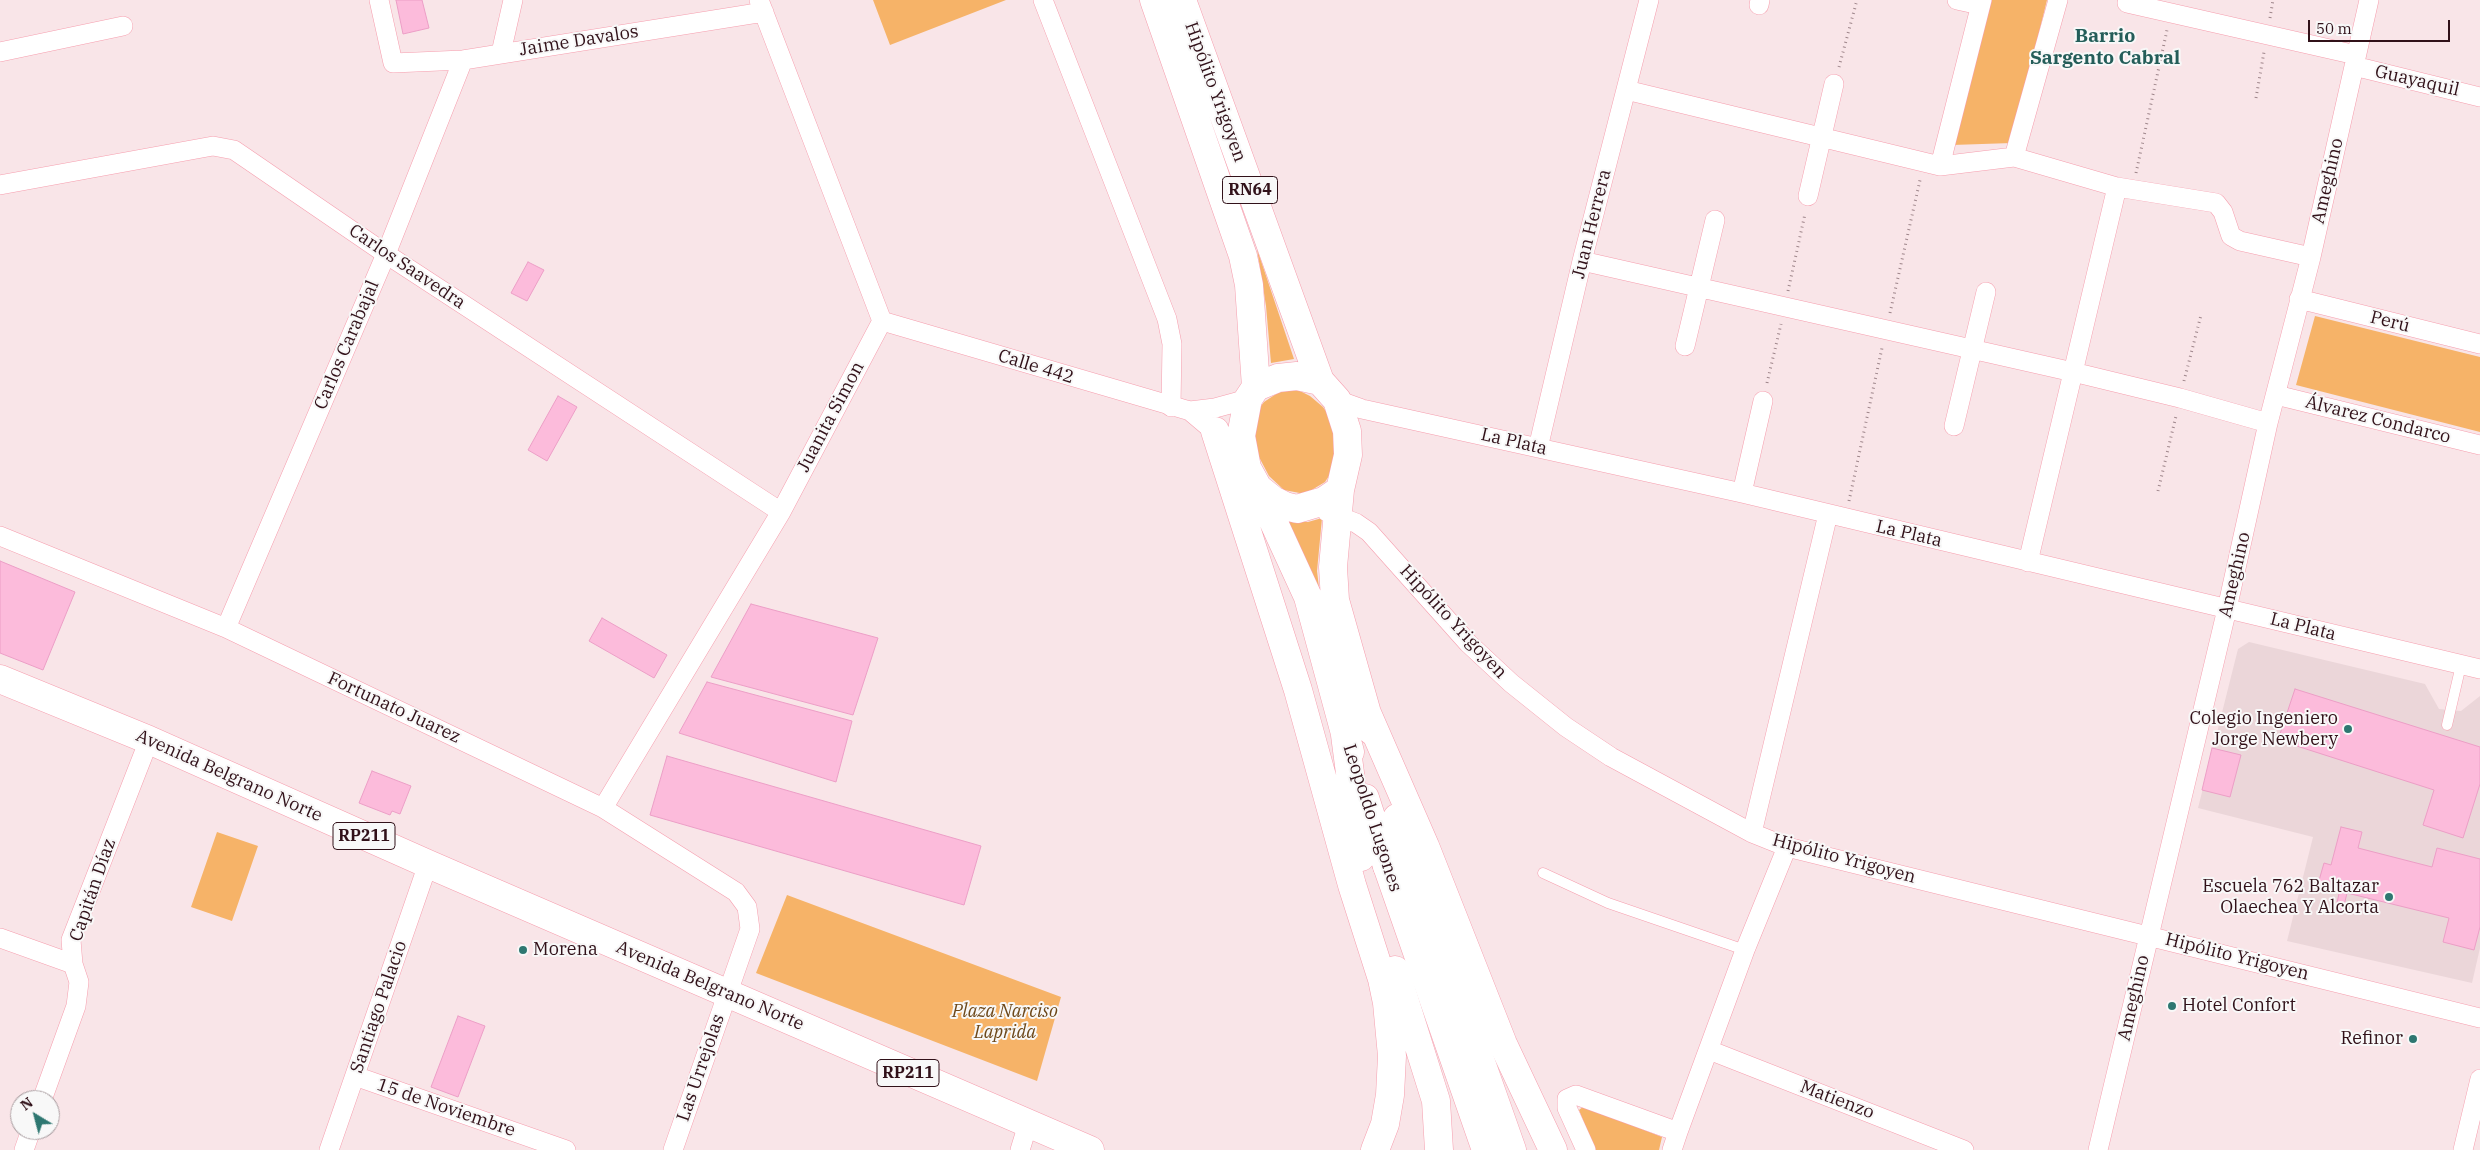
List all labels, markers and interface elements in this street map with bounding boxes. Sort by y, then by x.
scale bar [2310,10,2452,42]
street label: Hipólito Yrigoyen [1180,19,1250,165]
text: 50 m [2316,19,2352,38]
street label: Jaime Davalos [518,21,640,61]
district label: Barrio Sargento Cabral [2030,26,2180,70]
street label: Guayaquil [2373,61,2461,101]
street label: Ameghino [2308,136,2348,226]
street label: Juan Herrera [1568,167,1616,281]
road number: RN64 [1222,176,1278,204]
street label: Carlos Saavedra [345,220,469,314]
street label: Carlos Carabajal [310,277,384,413]
street label: Perú [2368,307,2412,337]
street label: Calle 442 [995,345,1077,389]
street label: Juanita Simon [793,358,869,476]
street label: Álvarez Condarco [2303,392,2453,448]
street label: La Plata [1479,424,1549,460]
street label: La Plata [1874,516,1944,552]
street label: Ameghino [2215,530,2255,620]
street label: Hipólito Yrigoyen [1395,561,1511,683]
street label: La Plata [2268,608,2338,646]
street label: Fortunato Juarez [324,668,464,748]
place label: Colegio Ingeniero Jorge Newbery [2190,708,2338,751]
marker: Colegio Ingeniero Jorge Newbery [2342,723,2354,735]
street label: Avenida Belgrano Norte [132,725,326,827]
street label: Leopoldo Lugones [1338,741,1406,895]
road number: RP211 [333,822,395,849]
street label: Hipólito Yrigoyen [1770,829,1918,889]
street label: Capitán Díaz [65,836,121,944]
place label: Escuela 762 Baltazar Olaechea Y Alcorta [2202,876,2379,919]
marker: Escuela 762 Baltazar Olaechea Y Alcorta [2383,891,2395,903]
street label: Hipólito Yrigoyen [2163,929,2311,985]
street label: Avenida Belgrano Norte [613,937,807,1035]
street label: Santiago Palacio [346,938,412,1076]
place label: Morena [533,939,598,961]
marker: Morena [517,944,529,956]
street label: Ameghino [2114,953,2154,1043]
place label: Hotel Confort [2182,995,2296,1017]
marker: Hotel Confort [2166,1000,2178,1012]
park label: Plaza Narciso Laprida [952,1001,1058,1044]
street label: Las Urrejolas [673,1012,729,1124]
place label: Refinor [2341,1028,2403,1050]
marker: Refinor [2407,1033,2419,1045]
road number: RP211 [877,1060,939,1086]
street label: 15 de Noviembre [374,1074,518,1142]
street label: Matienzo [1797,1076,1877,1124]
north arrow [10,1090,60,1140]
text: N [17,1093,36,1114]

